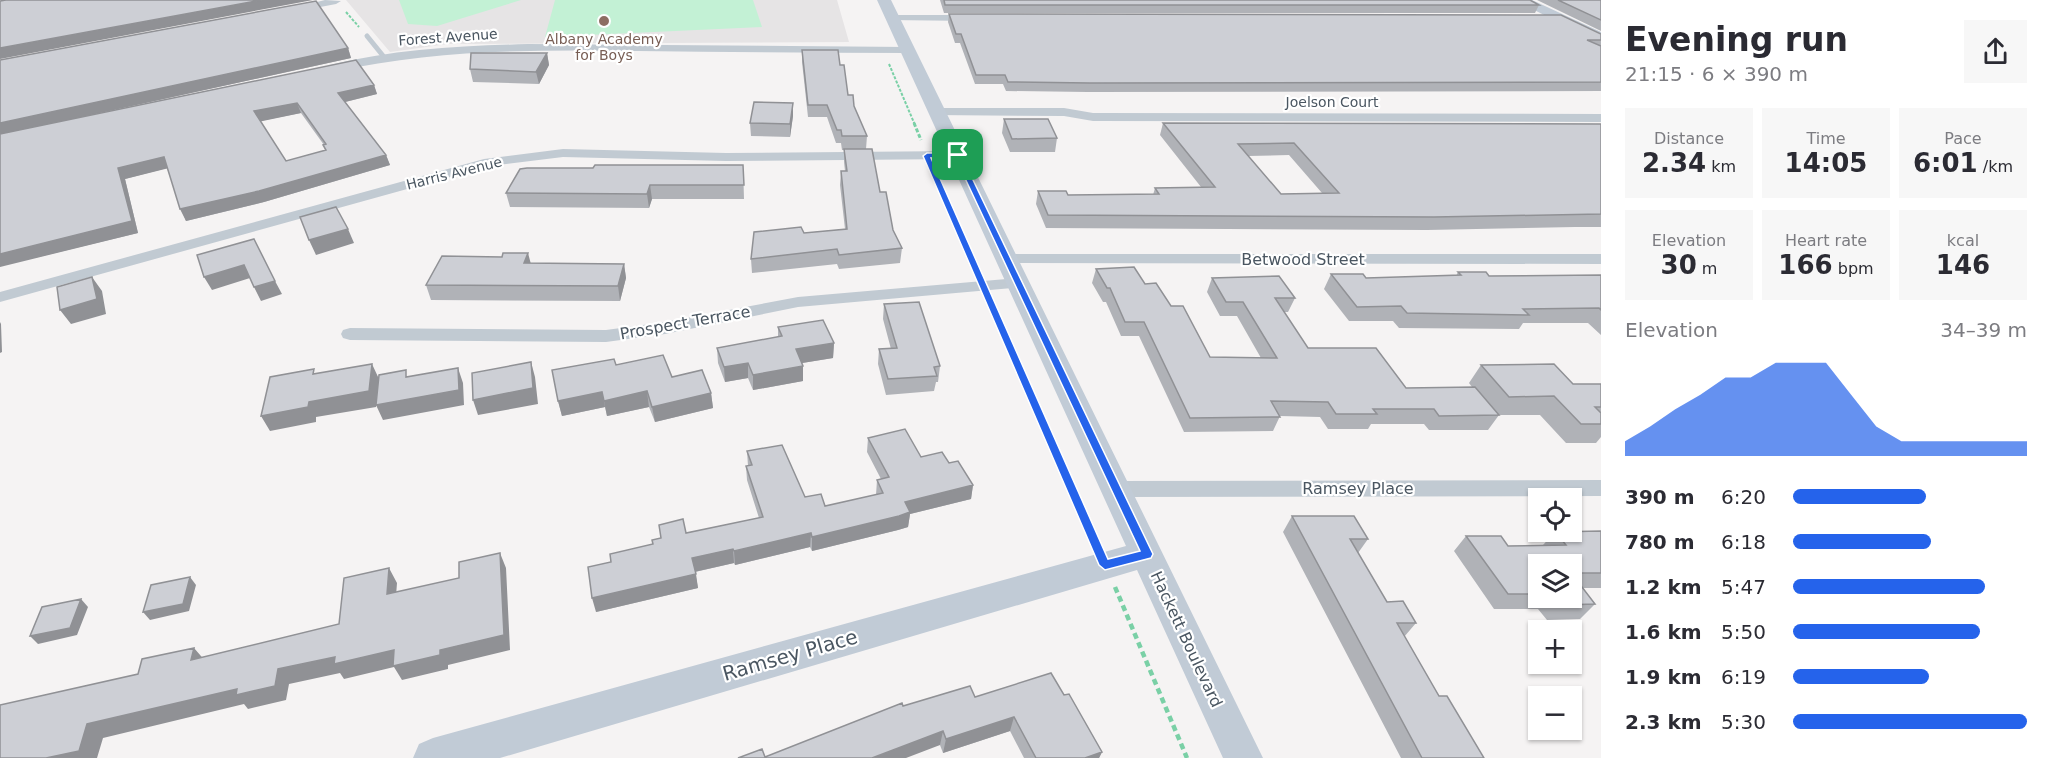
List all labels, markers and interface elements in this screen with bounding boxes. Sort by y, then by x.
marker: Albany Academy for Boys [597,14,611,28]
text: Evening run [1625,20,1848,59]
button: share [1964,20,2027,83]
street label: Forest Avenue [398,26,498,48]
place label: Albany Academy for Boys [545,31,663,63]
text: 21:15 · 6 × 390 m [1625,62,1808,86]
street label: Joelson Court [1285,94,1379,110]
pin [932,129,983,180]
text: Distance [1654,129,1724,148]
text: Time [1806,129,1846,148]
text: Pace [1944,129,1982,148]
icon: arrive [941,138,974,171]
text: 2.34 [1642,148,1706,178]
text: 14:05 [1785,148,1867,178]
text: 6:01 [1913,148,1978,178]
street label: Harris Avenue [405,153,503,193]
text: km [1706,157,1736,176]
text: /km [1978,157,2013,176]
text: Elevation [1652,231,1726,250]
text: Heart rate [1785,231,1867,250]
text: kcal [1947,231,1979,250]
street label: Betwood Street [1241,250,1365,269]
text: 30 [1661,250,1697,280]
text: 166 [1778,250,1833,280]
text: 146 [1936,250,1990,280]
text: m [1697,259,1717,278]
text: bpm [1833,259,1874,278]
street label: Prospect Terrace [618,302,752,343]
text: Elevation [1625,318,1718,342]
text: 34–39 m [1940,318,2027,342]
street label: Ramsey Place [1302,479,1414,498]
text: 390 m [1625,485,1695,509]
text: 6:20 [1721,485,1766,509]
map controls [1528,488,1582,740]
button: locate [1528,488,1582,542]
text: 780 m [1625,530,1695,554]
text: 6:18 [1721,530,1766,554]
button: layers [1528,554,1582,608]
street label: Hackett Boulevard [1147,568,1226,710]
text: 1.2 km [1625,575,1702,599]
text: 5:47 [1721,575,1766,599]
button: + [1528,620,1582,674]
text: 1.6 km [1625,620,1702,644]
text: 5:50 [1721,620,1766,644]
street label: Ramsey Place [720,624,860,686]
text: 1.9 km [1625,665,1702,689]
text: 6:19 [1721,665,1766,689]
button: − [1528,686,1582,740]
text: 2.3 km [1625,710,1702,734]
text: 5:30 [1721,710,1766,734]

